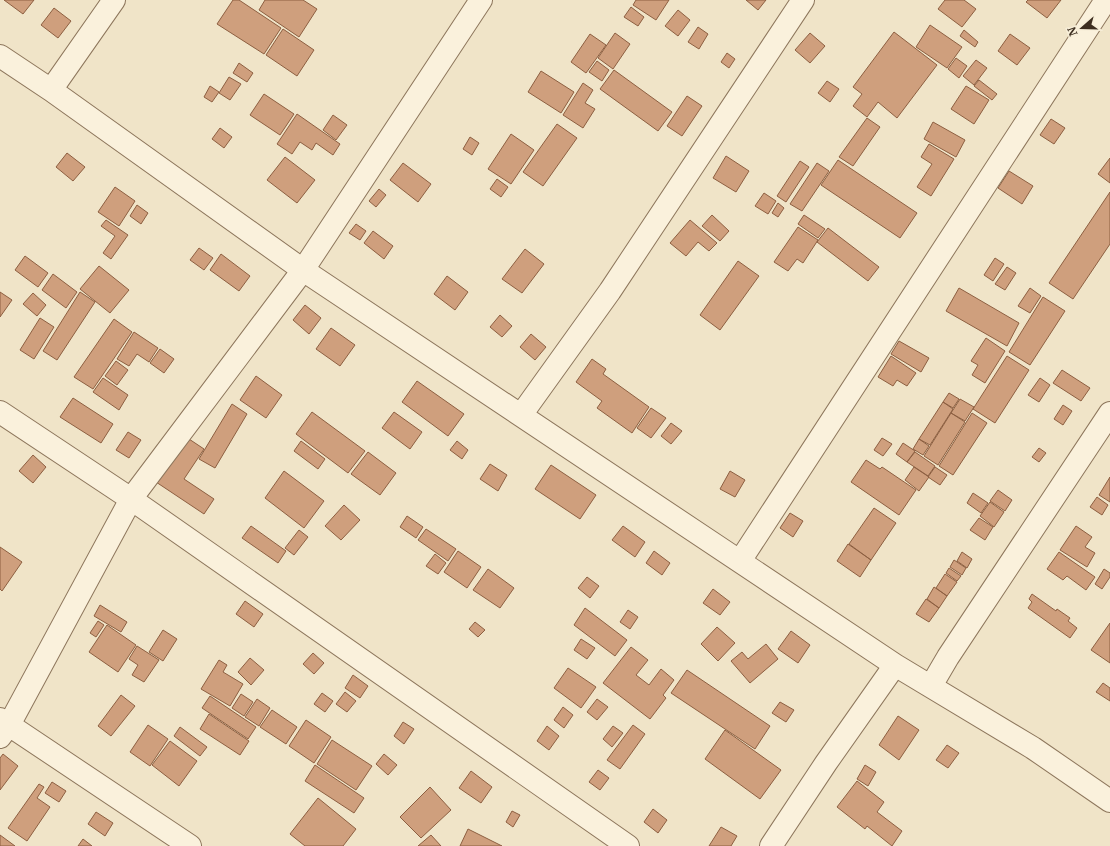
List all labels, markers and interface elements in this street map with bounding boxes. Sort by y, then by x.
north arrow [1062,8,1102,48]
text: N [1064,25,1081,38]

